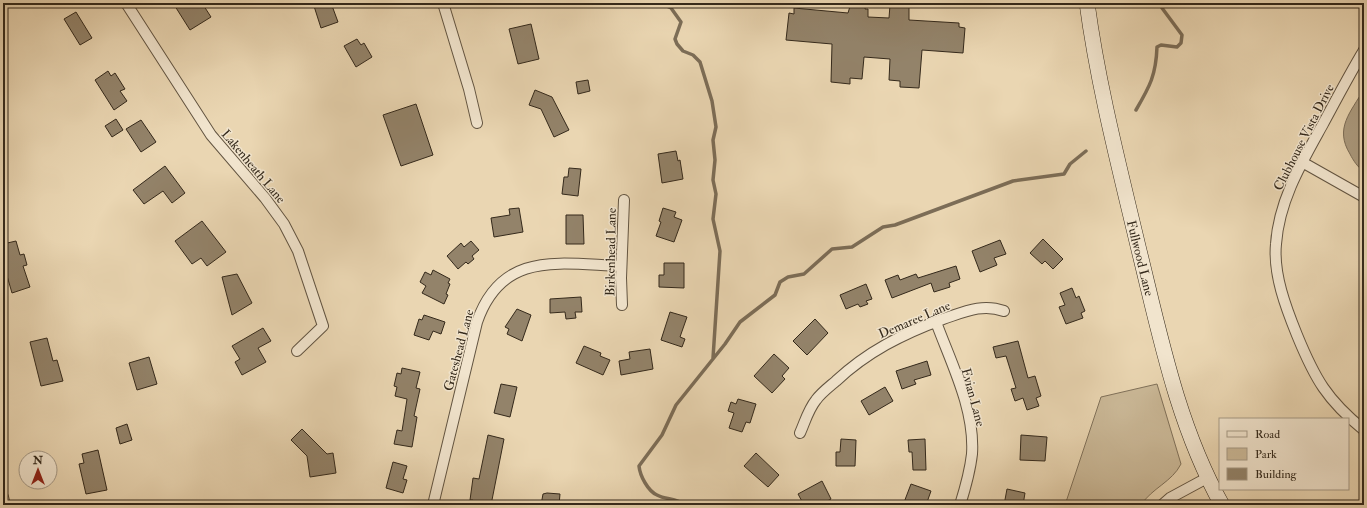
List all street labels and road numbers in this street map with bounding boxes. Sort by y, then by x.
street label: Clubhouse Vista Drive [1270,81,1338,193]
street label: Lakenheath Lane [218,127,289,207]
street label: Birkenhead Lane [602,207,620,296]
street label: Fullwood Lane [1123,219,1157,298]
street label: Demaree Lane [876,297,953,342]
street label: Gateshead Lane [440,307,478,393]
street label: Evian Lane [958,366,989,429]

